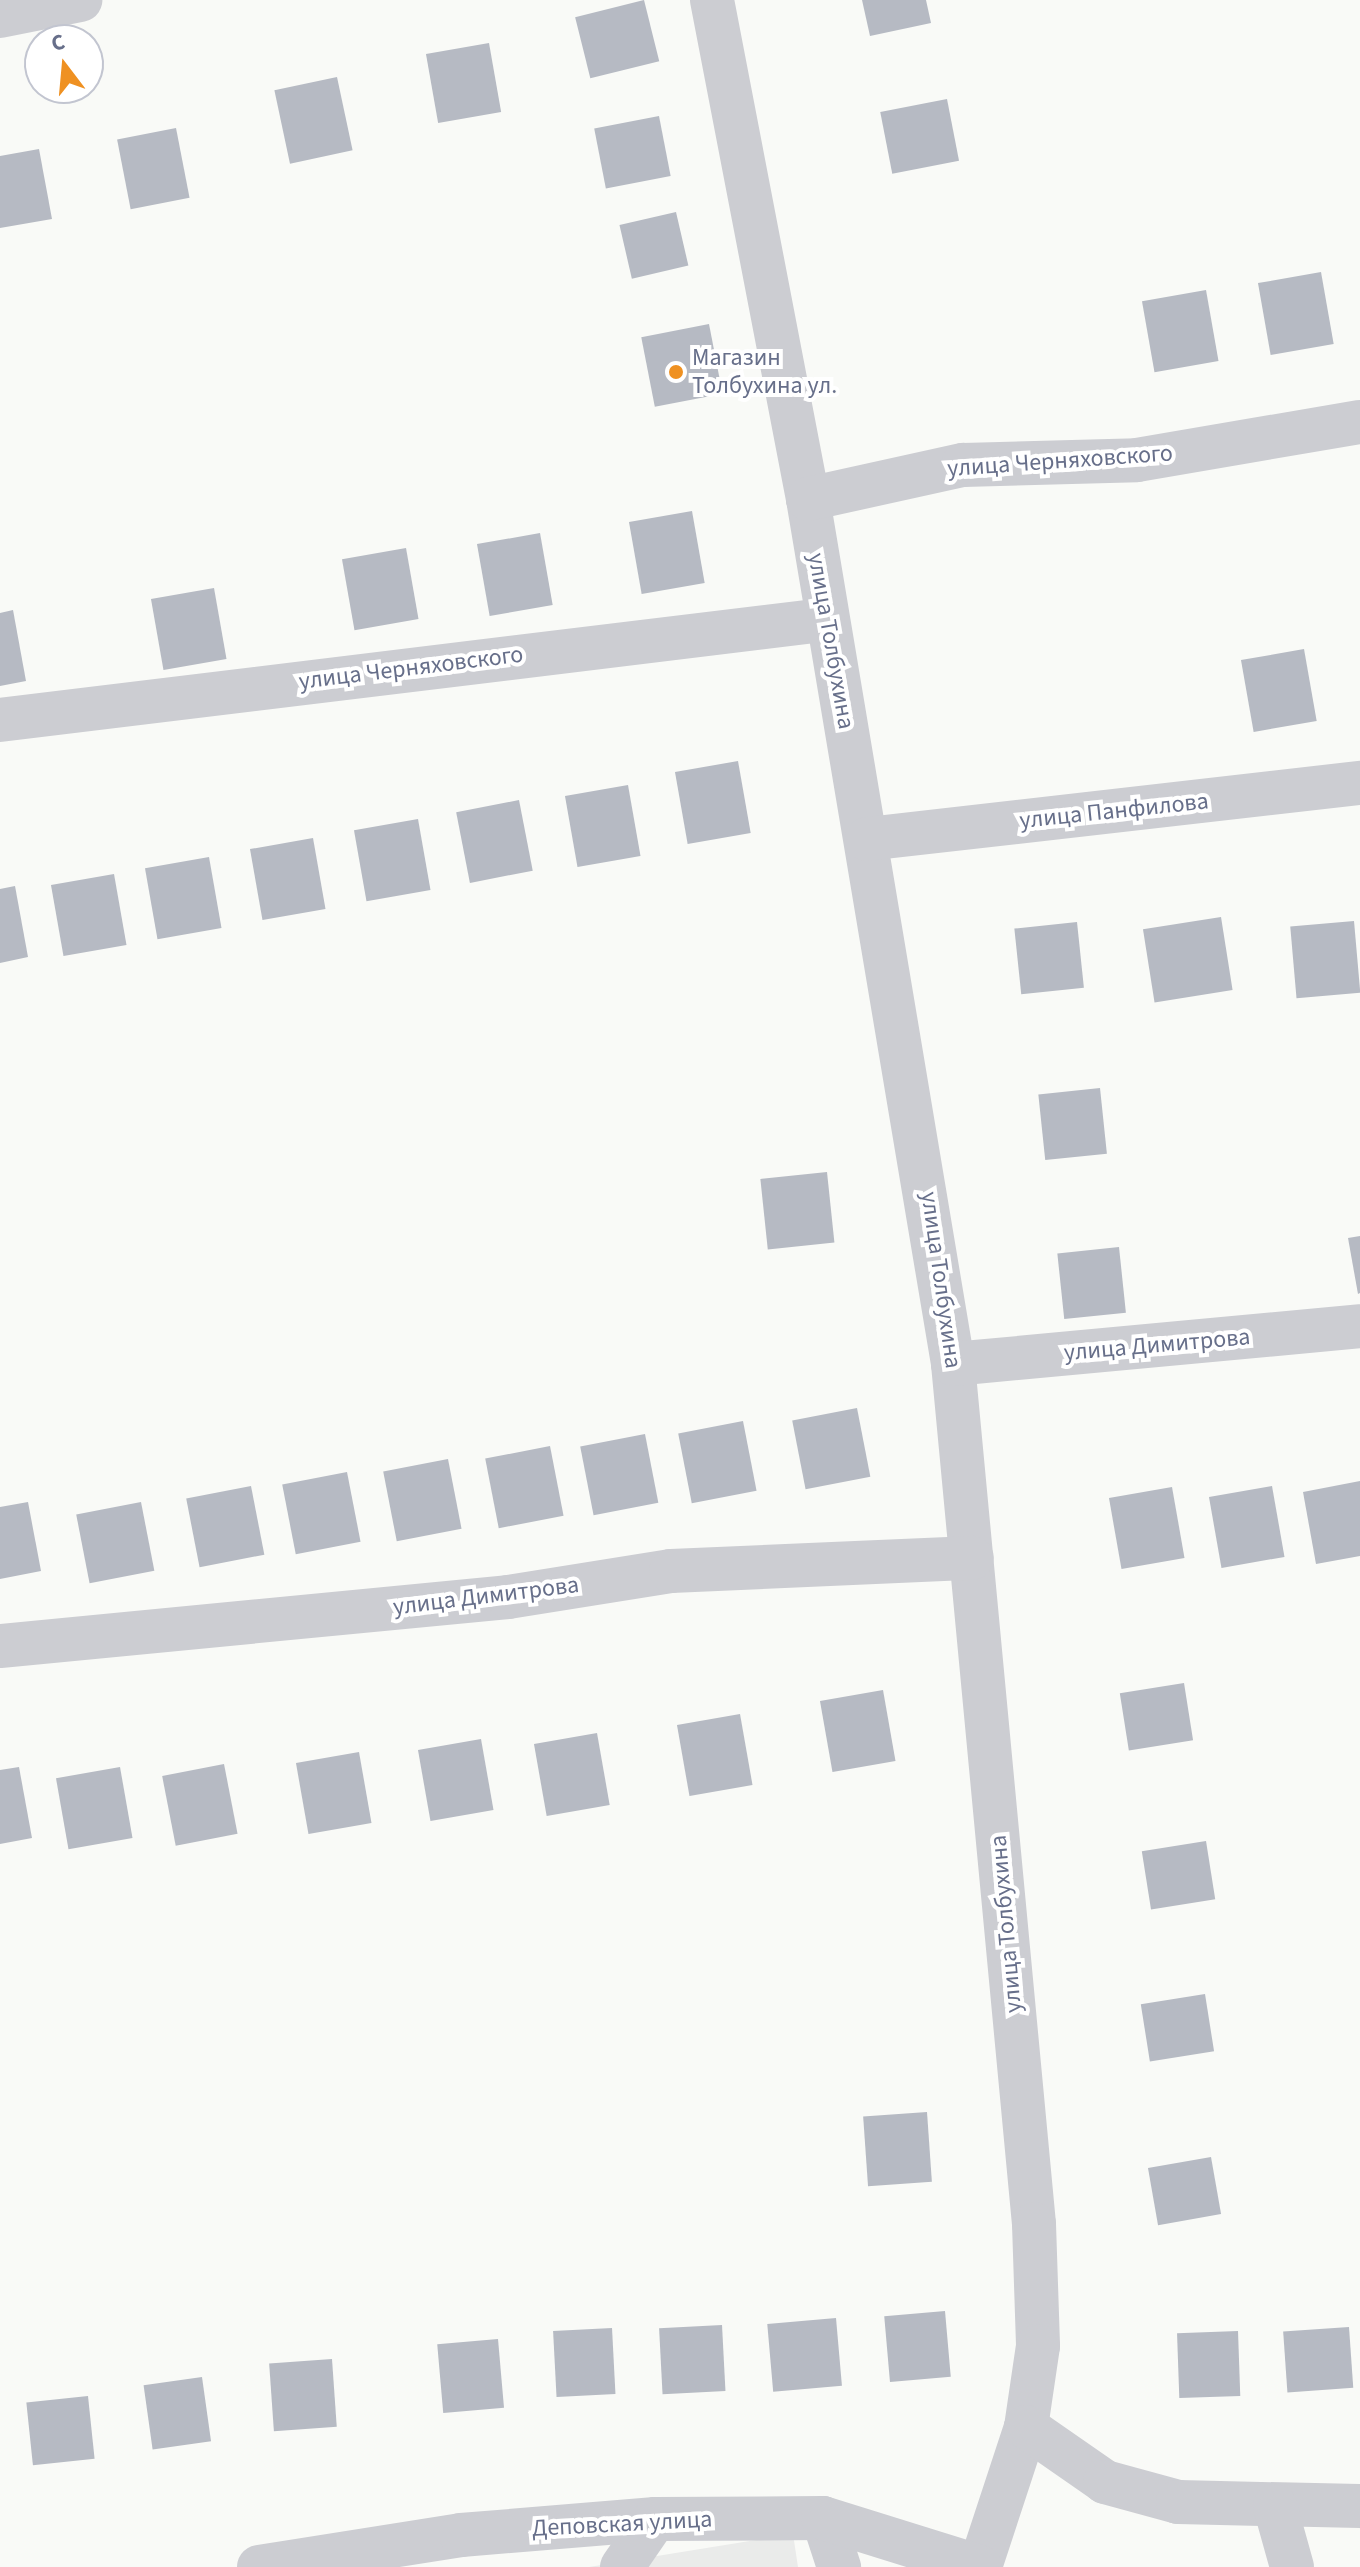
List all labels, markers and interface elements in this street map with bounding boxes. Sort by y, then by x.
north arrow [24,24,104,104]
text: С [47,26,69,60]
place label: Магазин Толбухина ул. [692,344,837,400]
marker: Магазин Толбухина ул. [667,363,685,381]
street label: улица Черняховского [946,439,1174,483]
street label: улица Толбухина [801,551,861,731]
street label: улица Черняховского [297,640,525,696]
street label: улица Панфилова [1018,787,1210,835]
street label: улица Толбухина [914,1190,968,1370]
street label: улица Димитрова [1063,1322,1251,1368]
street label: улица Димитрова [391,1570,581,1622]
street label: улица Толбухина [984,1834,1028,2014]
street label: Деповская улица [531,2505,713,2543]

